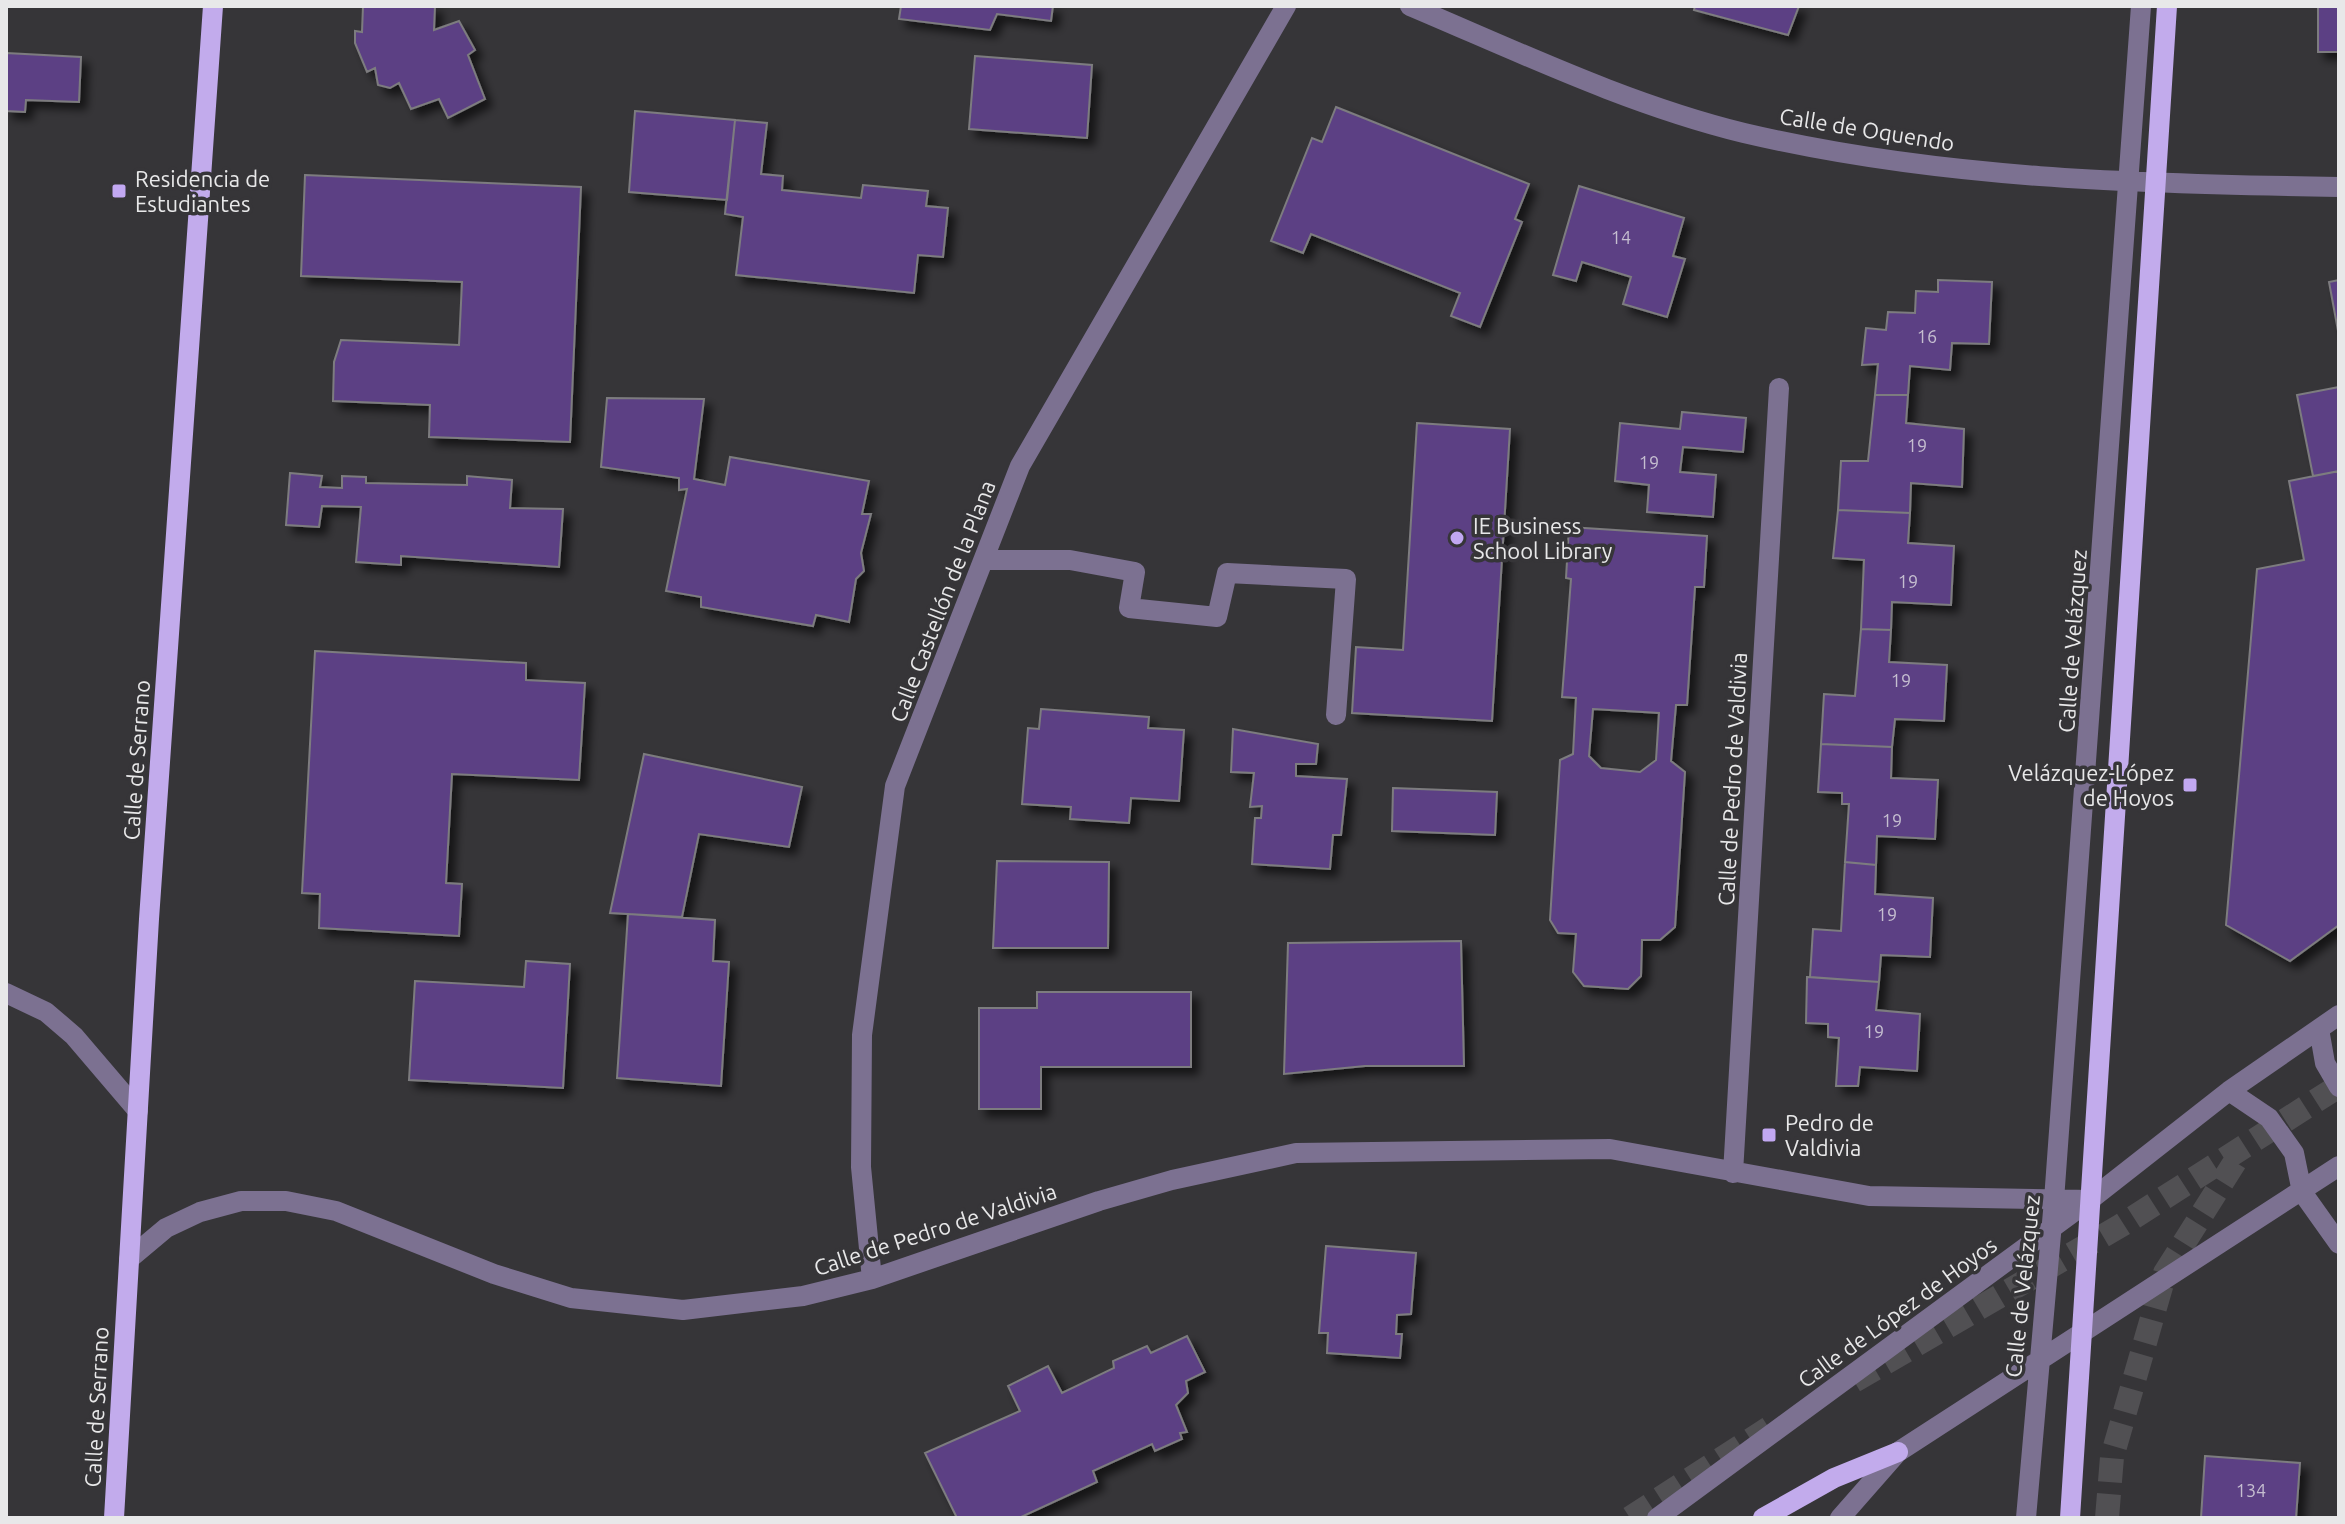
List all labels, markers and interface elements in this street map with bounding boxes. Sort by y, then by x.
street label: Calle de Oquendo [1778,103,1956,155]
place label: Residencia de Estudiantes [135,166,270,216]
marker: Residencia de Estudiantes [110,182,128,200]
house number: 14 [1611,227,1631,247]
house number: 16 [1917,326,1937,346]
house number: 19 [1907,435,1927,455]
house number: 19 [1639,452,1659,472]
street label: Calle Castellón de la Plana [884,477,1000,725]
place label: IE Business School Library [1473,513,1613,563]
marker: IE Business School Library [1448,529,1466,547]
street label: Calle de Velázquez [2053,549,2091,733]
house number: 19 [1898,571,1918,591]
street label: Calle de Pedro de Valdivia [1713,652,1751,906]
house number: 19 [1891,670,1911,690]
street label: Calle de Serrano [118,679,154,841]
place label: Velázquez-López de Hoyos [2008,760,2174,810]
marker: Velázquez-López de Hoyos [2181,776,2199,794]
house number: 19 [1882,810,1902,830]
house number: 19 [1877,904,1897,924]
house number: 19 [1864,1021,1884,1041]
place label: Pedro de Valdivia [1785,1110,1874,1160]
marker: Pedro de Valdivia [1760,1126,1778,1144]
street label: Calle de Pedro de Valdivia [810,1178,1060,1280]
street label: Calle de Velázquez [2000,1193,2044,1379]
street label: Calle de López de Hoyos [1793,1232,2001,1392]
street label: Calle de Serrano [79,1326,113,1488]
house number: 134 [2236,1480,2266,1500]

